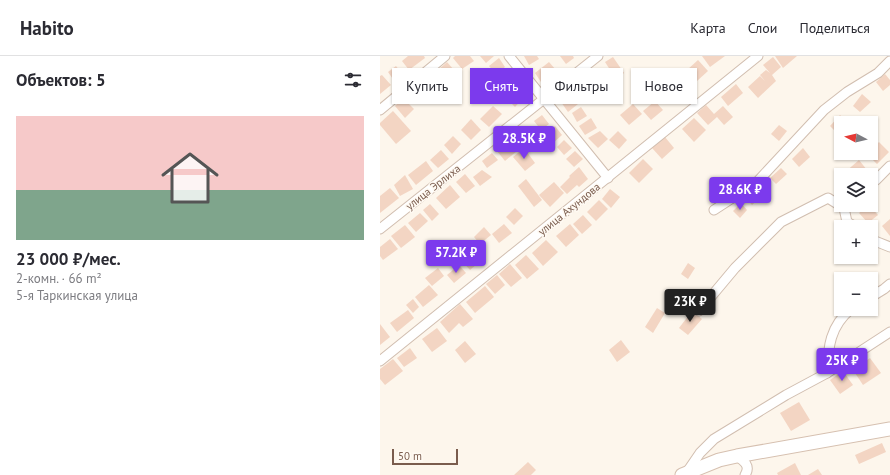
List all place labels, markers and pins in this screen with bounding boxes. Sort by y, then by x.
pin: 28.5K ₽ [487,126,561,160]
pin: 28.6K ₽ [703,177,777,211]
pin: 57.2K ₽ [419,240,493,274]
pin: 23K ₽ [662,289,718,323]
pin: 25K ₽ [814,348,870,382]

